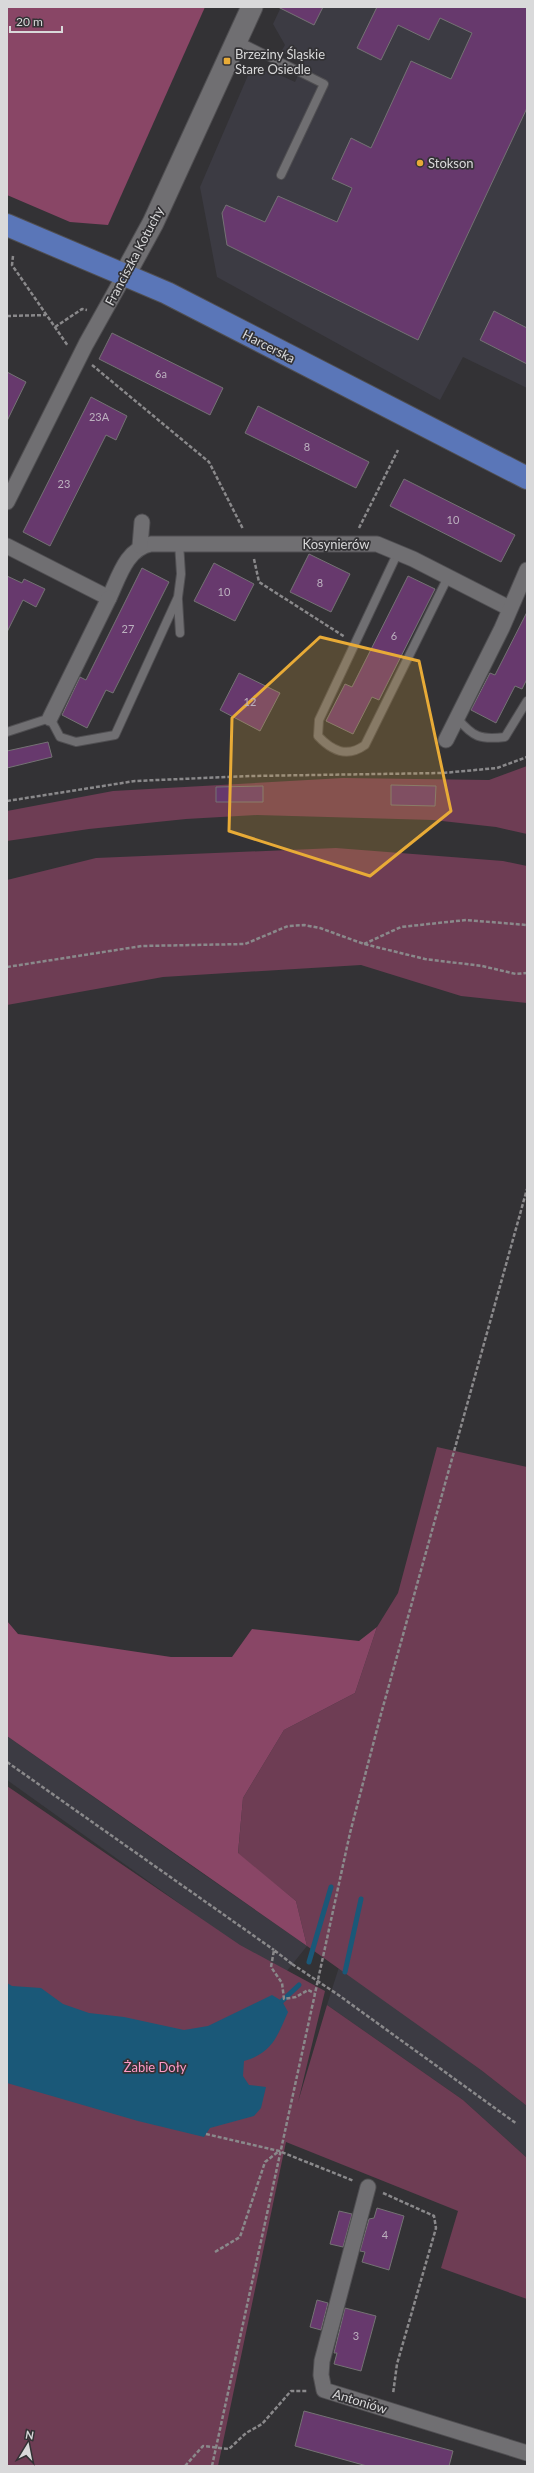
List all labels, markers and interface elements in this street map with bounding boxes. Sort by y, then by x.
scale bar [10,8,62,34]
text: 20 m [16,14,43,29]
place label: Brzeziny Śląskie Stare Osiedle [235,46,325,77]
marker: Brzeziny Śląskie Stare Osiedle [222,56,232,66]
place label: Stokson [428,155,474,171]
marker: Stokson [415,158,425,168]
street label: Franciszka Kotuchy [101,204,167,308]
street label: Harcerska [240,326,298,366]
house number: 6a [155,367,167,380]
house number: 23A [89,410,110,423]
house number: 8 [304,440,310,453]
house number: 23 [58,477,70,490]
house number: 10 [447,513,460,526]
street label: Kosynierów [303,536,369,552]
house number: 8 [317,576,323,589]
house number: 10 [218,585,231,598]
house number: 27 [122,622,134,635]
house number: 6 [391,629,397,642]
house number: 12 [244,695,256,708]
park label: Żabie Doły [124,2059,187,2075]
house number: 4 [382,2228,389,2241]
house number: 3 [353,2329,359,2342]
street label: Antoniów [331,2385,389,2417]
north arrow [8,2425,48,2465]
text: N [25,2428,35,2442]

